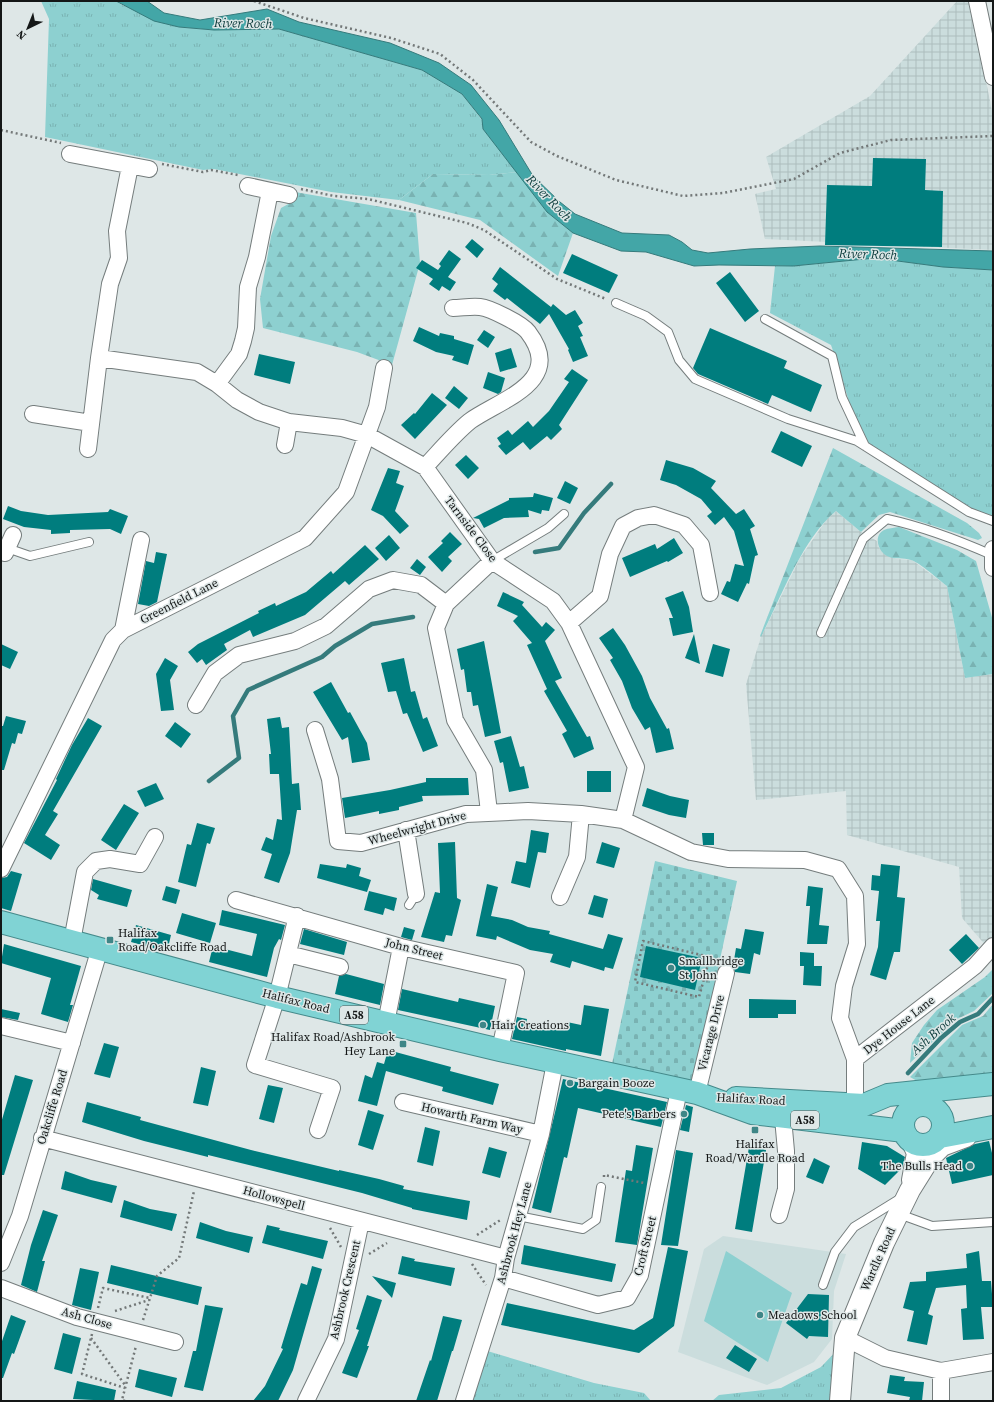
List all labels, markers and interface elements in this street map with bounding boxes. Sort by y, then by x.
north arrow [8,8,48,48]
water label: River Roch [213,14,272,32]
text: N [13,27,30,43]
water label: River Roch [522,170,575,225]
water label: River Roch [837,244,898,264]
street label: Tarnside Close [441,493,501,565]
street label: Greenfield Lane [137,574,221,628]
street label: Wheelwright Drive [366,807,468,849]
place label: Halifax Road/Oakcliffe Road [118,925,227,955]
street label: John Street [382,934,445,964]
marker: Halifax Road/Oakcliffe Road [105,935,115,945]
place label: Smallbridge St John [679,953,744,983]
marker: Smallbridge St John [666,963,676,973]
street label: Halifax Road [261,985,332,1017]
street label: Dye House Lane [860,992,938,1058]
street label: Vicarage Drive [694,993,728,1073]
road number: A58 [340,1006,368,1024]
water label: Ash Brook [906,1009,960,1059]
place label: Hair Creations [491,1017,569,1033]
marker: Hair Creations [478,1020,488,1030]
place label: Halifax Road/Ashbrook Hey Lane [271,1029,395,1059]
marker: Halifax Road/Ashbrook Hey Lane [398,1039,408,1049]
street label: Oakcliffe Road [33,1067,71,1146]
place label: Bargain Booze [578,1075,655,1091]
marker: Bargain Booze [565,1078,575,1088]
street label: Halifax Road [716,1089,786,1109]
street label: Howarth Farm Way [420,1099,525,1138]
place label: Pete's Barbers [602,1106,676,1122]
marker: Pete's Barbers [679,1109,689,1119]
road number: A58 [791,1111,819,1129]
marker: Halifax Road/Wardle Road [750,1125,760,1135]
place label: Halifax Road/Wardle Road [705,1136,805,1166]
place label: The Bulls Head [881,1158,962,1174]
marker: The Bulls Head [965,1161,975,1171]
street label: Ashbrook Hey Lane [493,1180,535,1286]
street label: Hollowspell [241,1182,307,1214]
street label: Croft Street [630,1215,660,1277]
street label: Wardle Road [857,1224,899,1293]
street label: Ashbrook Crescent [326,1239,364,1341]
street label: Ash Close [60,1303,114,1333]
place label: Meadows School [768,1307,857,1323]
marker: Meadows School [755,1310,765,1320]

